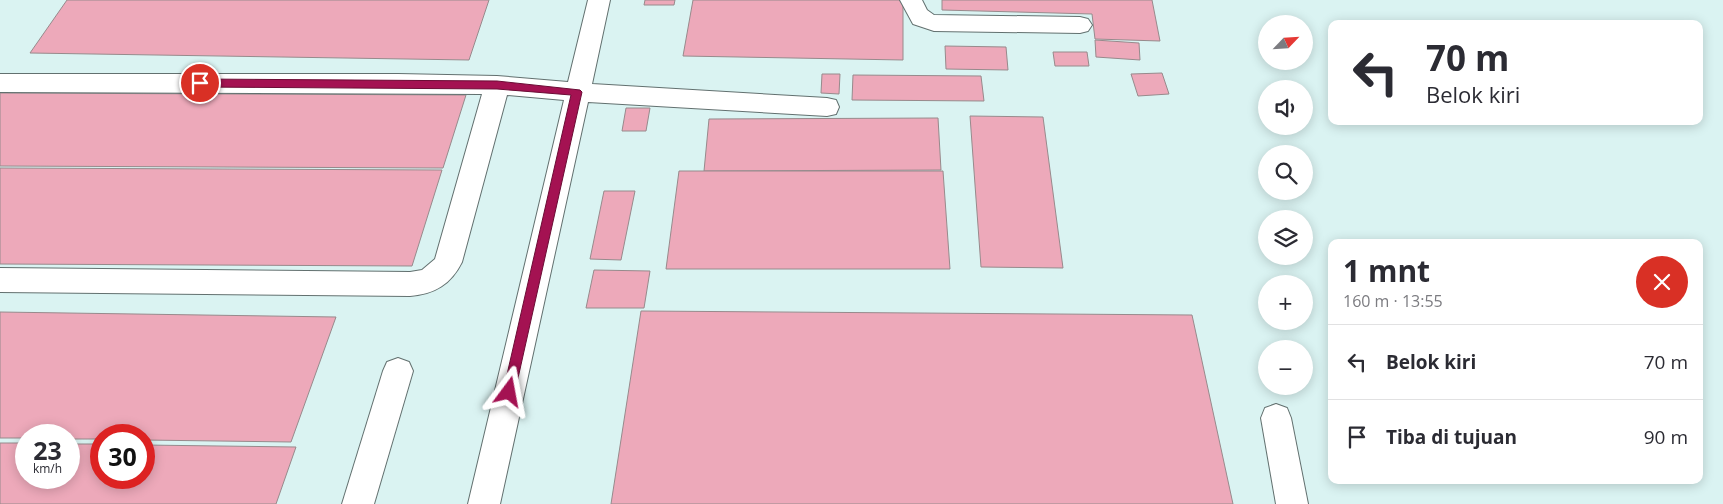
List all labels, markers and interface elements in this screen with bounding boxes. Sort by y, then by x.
north arrow [1258,15,1312,70]
map controls [1258,15,1313,395]
text: 70 m [1426,34,1509,81]
icon: left [1343,40,1408,105]
pin [179,62,221,104]
icon: arrive [186,69,214,97]
text: Belok kiri [1426,79,1520,109]
button: sound [1258,80,1313,135]
button: search [1258,145,1313,200]
button: layers [1258,210,1313,265]
text: 1 mnt [1343,250,1430,291]
button: close [1636,256,1688,308]
button: + [1258,275,1313,330]
text: 160 m · 13:55 [1343,290,1443,312]
button: − [1258,340,1313,395]
icon: left [1343,348,1371,376]
text: Belok kiri [1386,349,1476,375]
text: 70 m [1644,349,1688,375]
position arrow [482,365,534,417]
icon: arrive [1343,423,1371,451]
speed limit sign: 30 [90,424,155,489]
text: Tiba di tujuan [1386,424,1517,450]
text: 90 m [1644,424,1688,450]
text: 23 [33,433,62,467]
text: km/h [33,460,62,477]

